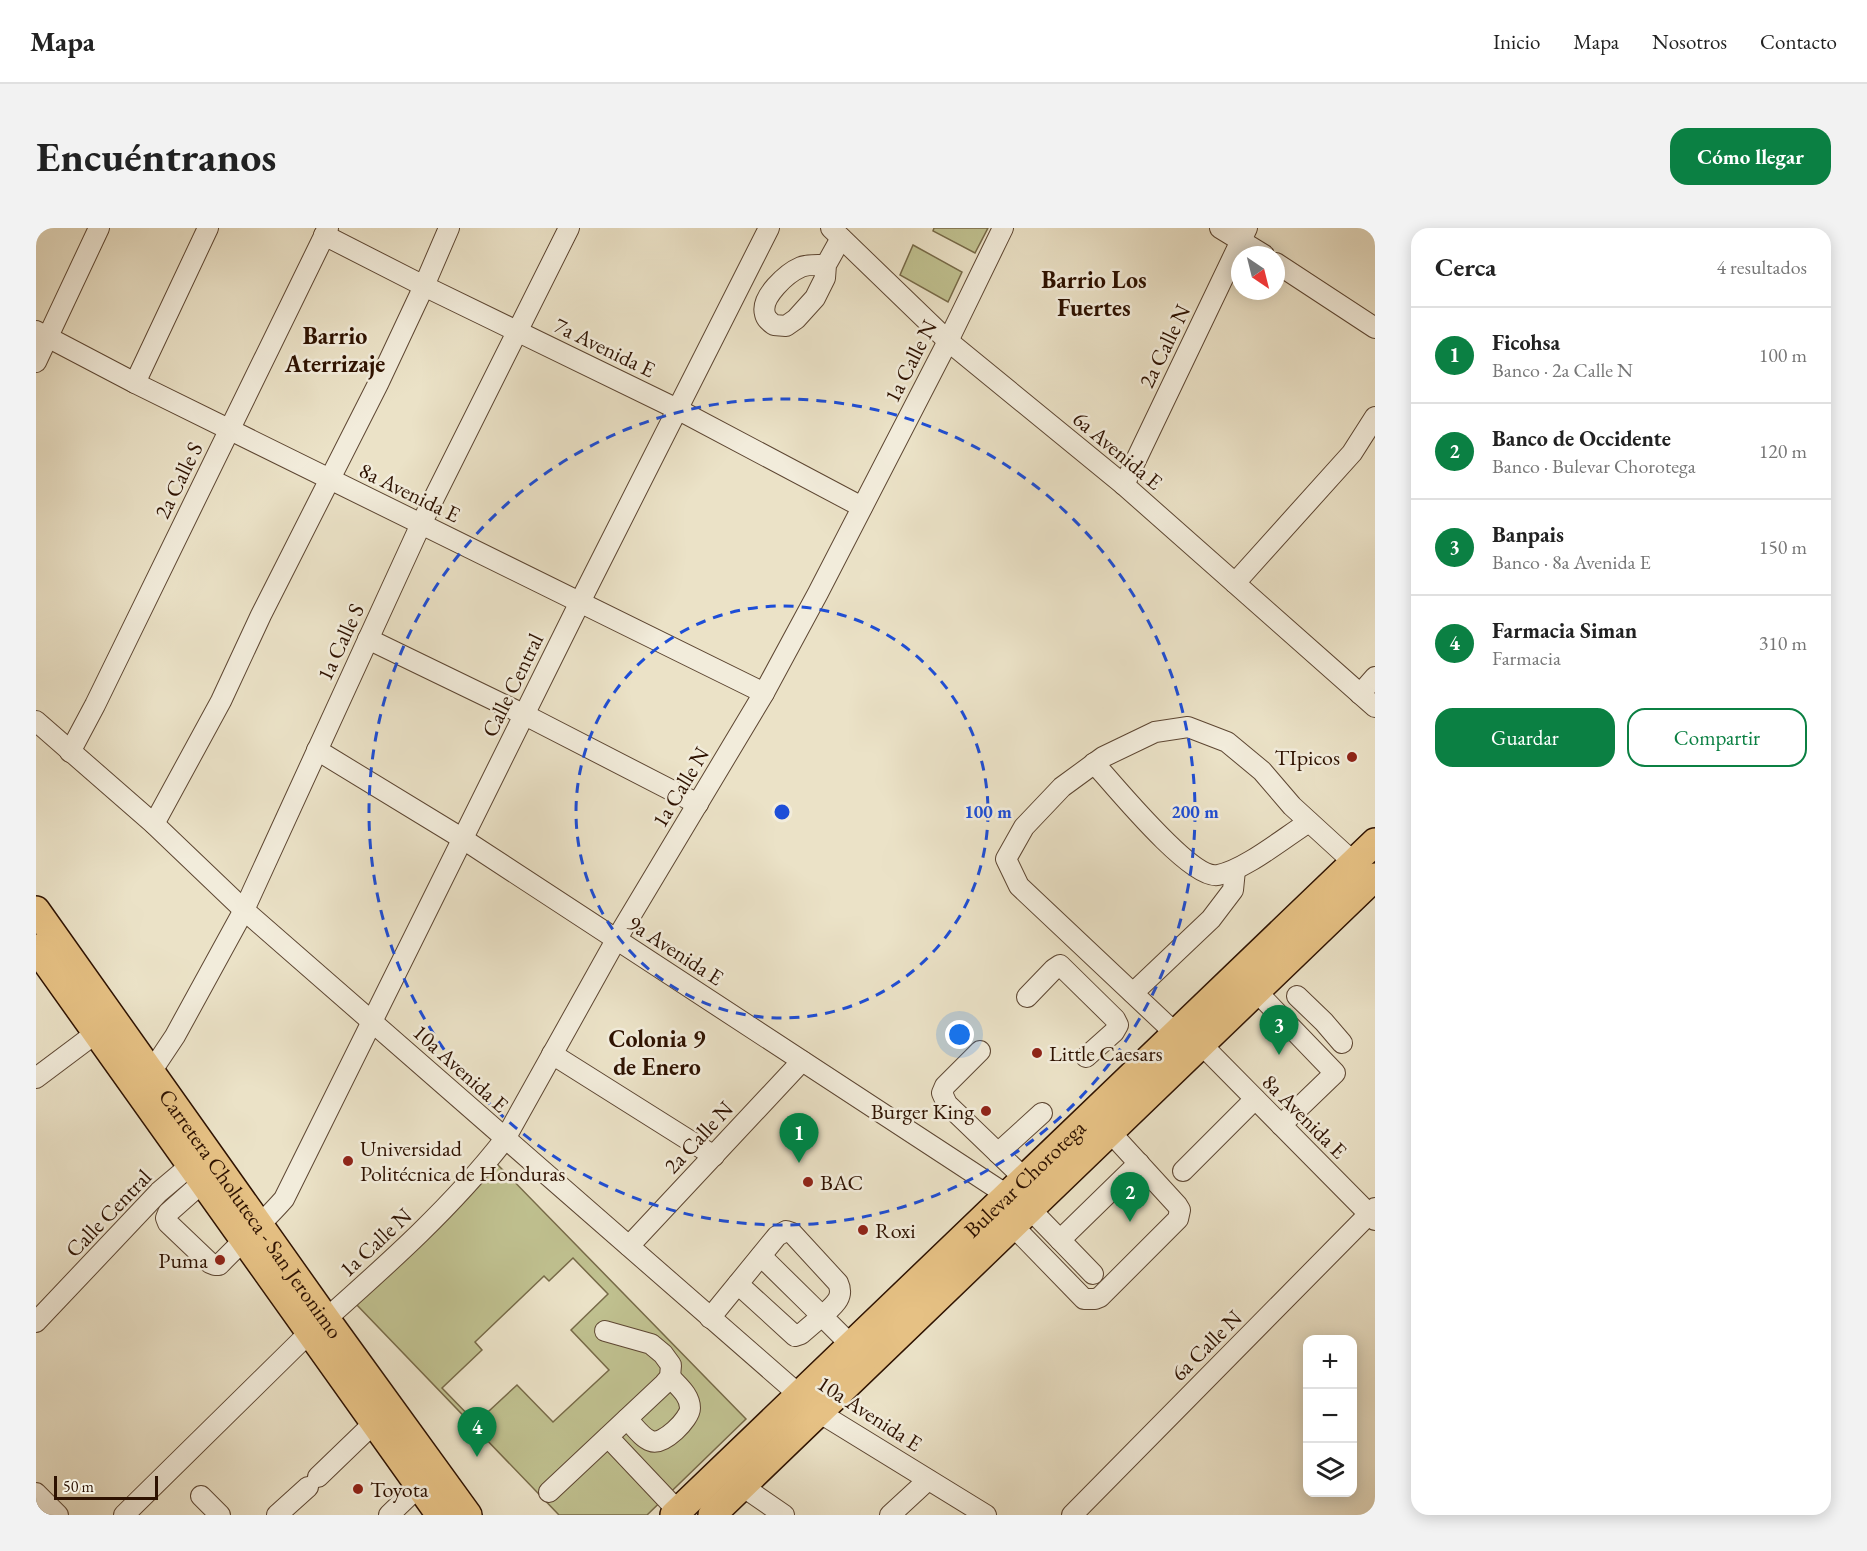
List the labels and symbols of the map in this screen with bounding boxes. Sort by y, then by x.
north arrow [1231,246,1285,300]
district label: Barrio Los Fuertes [1041,264,1147,323]
street label: 2a Calle N [1132,299,1197,393]
street label: 7a Avenida E [550,311,660,384]
street label: 1a Calle N [877,314,944,408]
district label: Barrio Aterrizaje [284,320,385,380]
street label: 6a Avenida E [1067,404,1169,496]
street label: 2a Calle S [147,437,209,523]
street label: 8a Avenida E [355,456,465,529]
street label: 1a Calle S [310,599,371,685]
street label: Calle Central [475,628,550,742]
street label: 1a Calle N [645,741,716,833]
place label: TIpicos [1274,743,1340,772]
marker: TIpicos [1345,750,1359,764]
text: 100 m [964,800,1012,823]
text: 200 m [1171,800,1219,823]
centre of rings [772,802,792,822]
street label: 9a Avenida E [622,909,729,992]
pin: 3 [1260,1006,1298,1055]
street label: 10a Avenida E [407,1018,515,1119]
your location [945,1020,974,1049]
district label: Colonia 9 de Enero [609,1023,706,1082]
place label: Little Caesars [1049,1039,1163,1068]
marker: Little Caesars [1030,1046,1044,1060]
street label: 8a Avenida E [1256,1068,1353,1165]
street label: Carretera Choluteca - San Jeronimo [152,1083,350,1345]
street label: 2a Calle N [657,1094,740,1180]
place label: Burger King [871,1097,974,1126]
marker: Burger King [979,1104,993,1118]
street label: Bulevar Chorotega [958,1113,1092,1244]
pin: 1 [780,1114,819,1163]
place label: Universidad Politécnica de Honduras [360,1134,565,1188]
marker: Universidad Politécnica de Honduras [341,1154,355,1168]
street label: Calle Central [59,1163,158,1264]
place label: BAC [820,1168,863,1197]
pin: 2 [1110,1172,1150,1222]
marker: BAC [801,1175,815,1189]
street label: 1a Calle N [333,1201,418,1283]
place label: Roxi [875,1216,916,1245]
marker: Roxi [856,1223,870,1237]
place label: Puma [158,1246,208,1275]
marker: Puma [213,1253,227,1267]
street label: 6a Calle N [1165,1303,1249,1387]
street label: 10a Avenida E [812,1369,928,1458]
pin: 4 [458,1408,496,1457]
scale bar [54,1473,158,1500]
place label: Toyota [370,1475,429,1504]
marker: Toyota [351,1482,365,1496]

